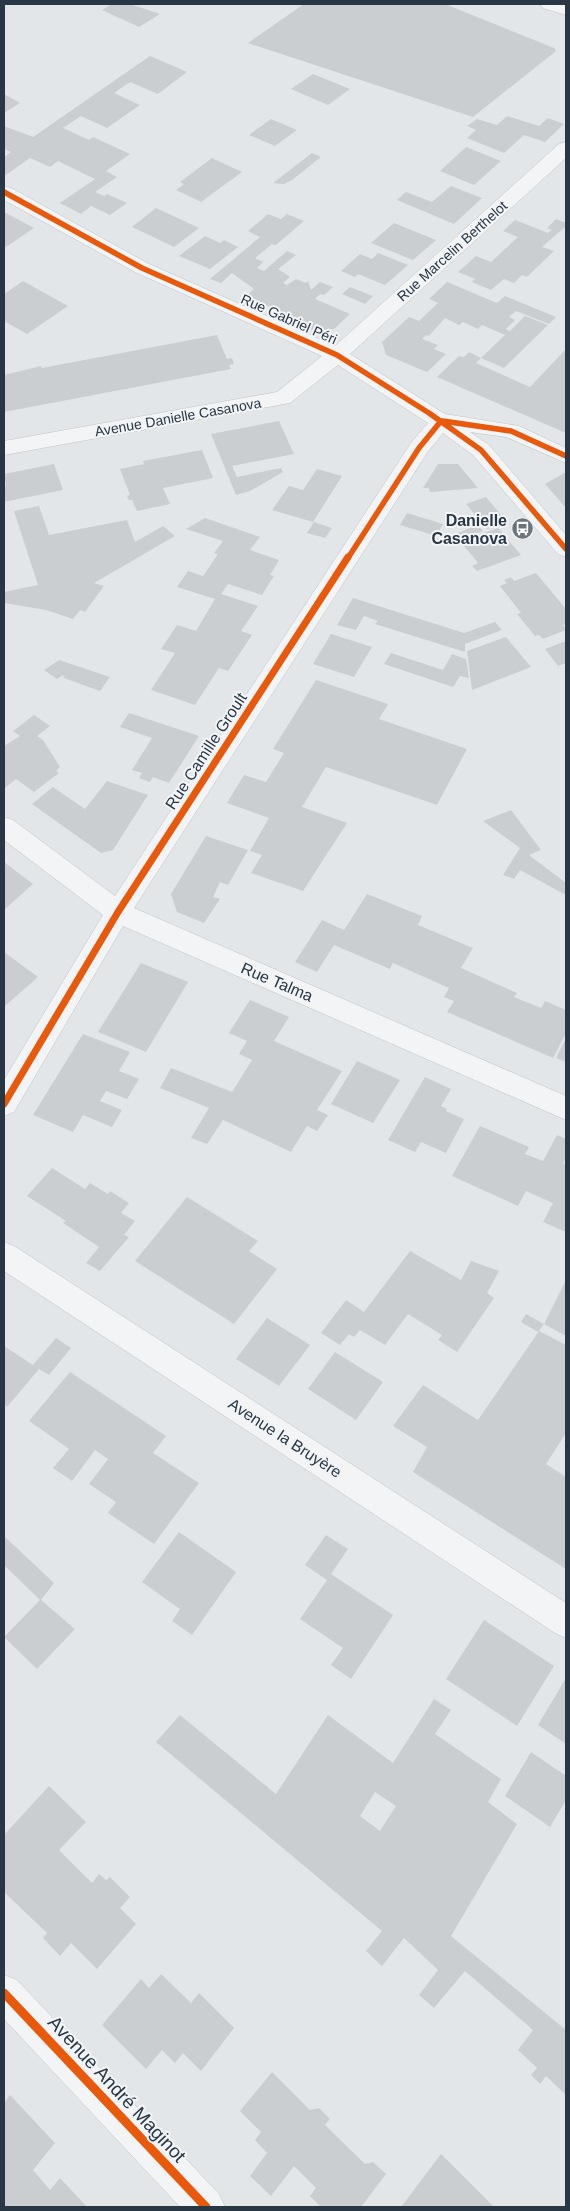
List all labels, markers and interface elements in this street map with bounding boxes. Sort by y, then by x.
street label: Rue Marcelin Berthelot [394,197,510,305]
street label: Rue Gabriel Péri [238,291,340,347]
street label: Avenue Danielle Casanova [94,394,263,440]
place label: Danielle Casanova [431,512,507,547]
bus stop icon: Danielle Casanova [511,517,535,541]
street label: Rue Camille Groult [162,689,250,812]
street label: Rue Talma [239,959,315,1005]
street label: Avenue la Bruyère [225,1395,345,1481]
street label: Avenue André Maginot [44,2012,191,2167]

